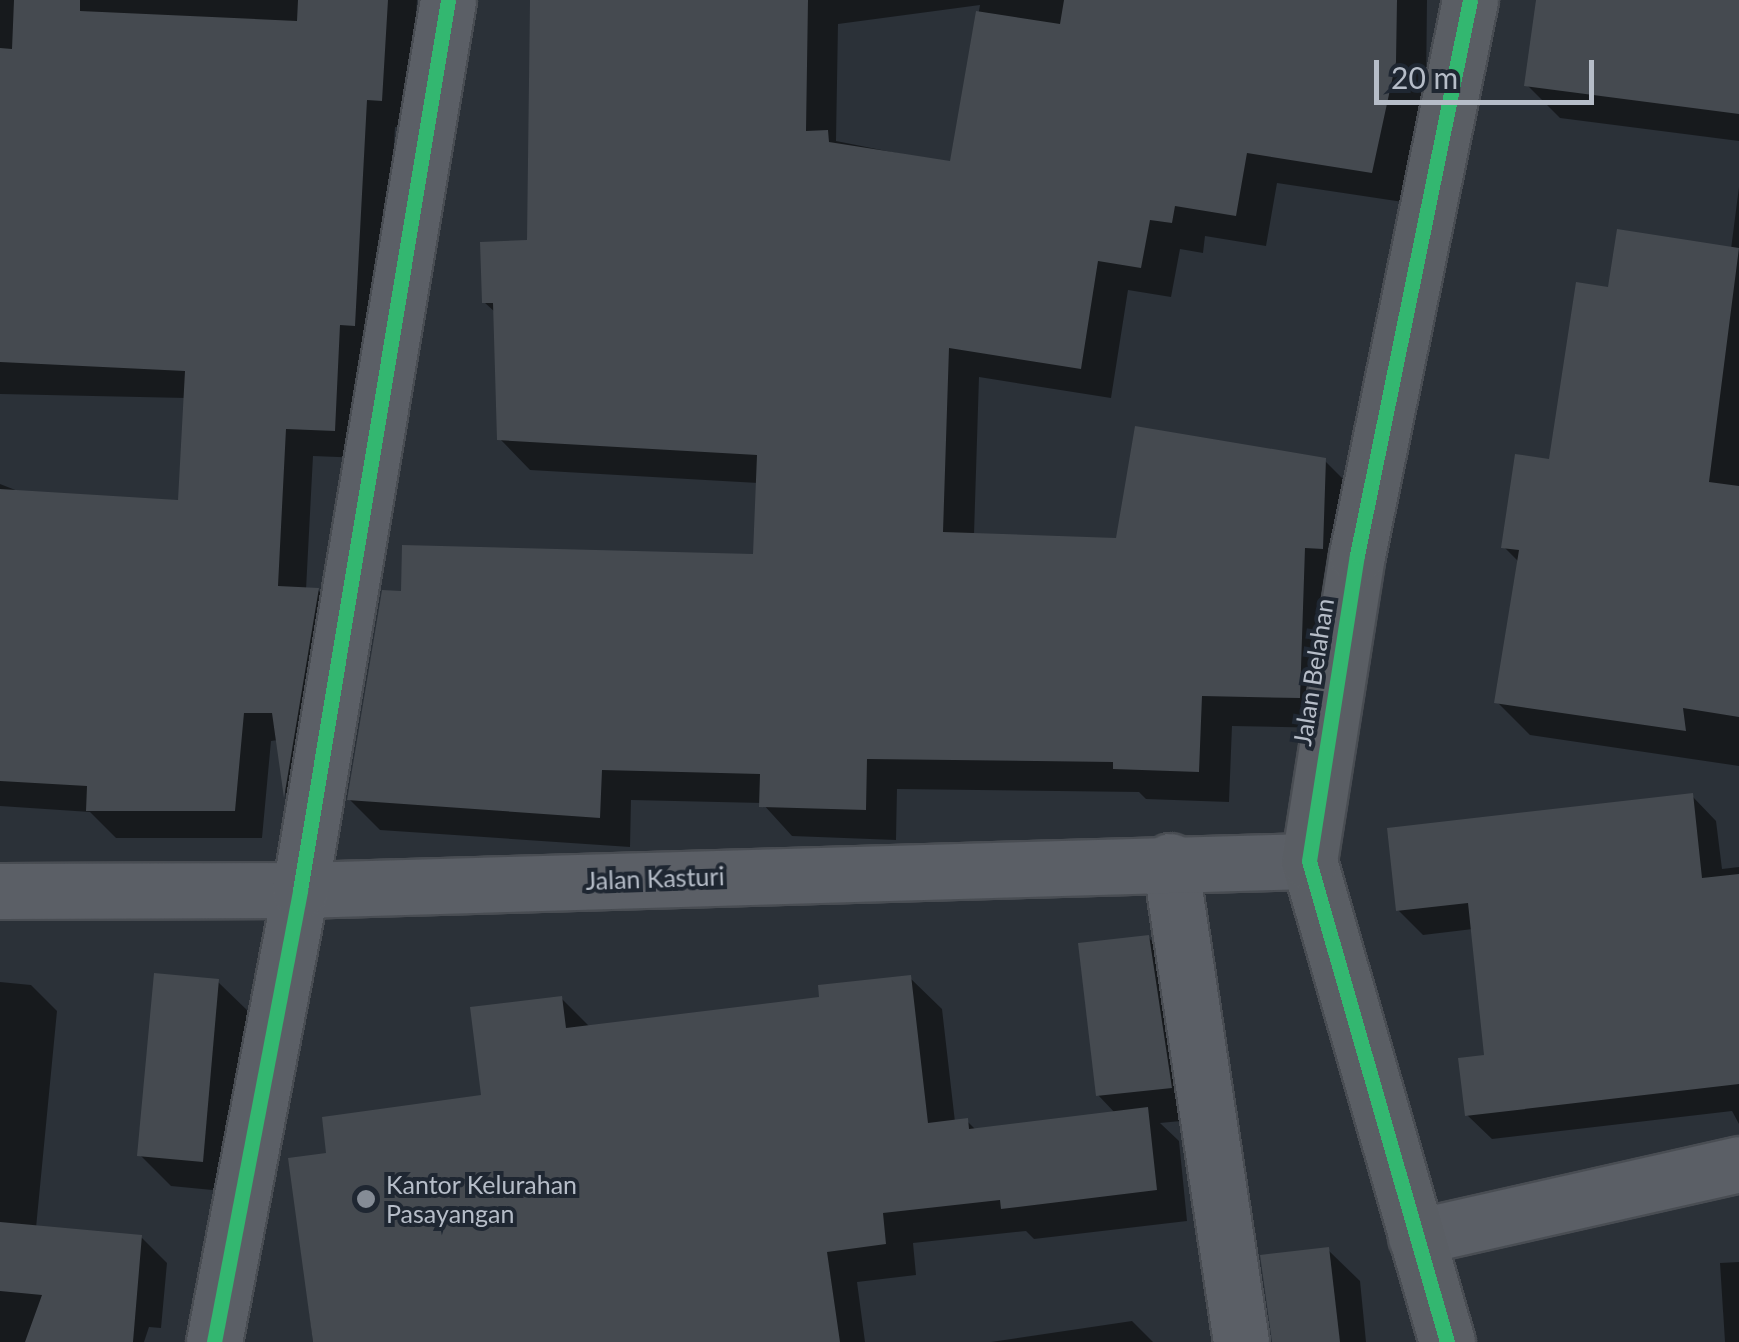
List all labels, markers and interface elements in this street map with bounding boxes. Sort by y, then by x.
scale bar [1379,40,1599,102]
text: 20 m [1391,59,1458,95]
street label: Jalan Belahan [1287,596,1339,748]
street label: Jalan Kasturi [585,861,725,895]
place label: Kantor Kelurahan Pasayangan [386,1170,578,1229]
marker: Kantor Kelurahan Pasayangan [355,1188,377,1210]

